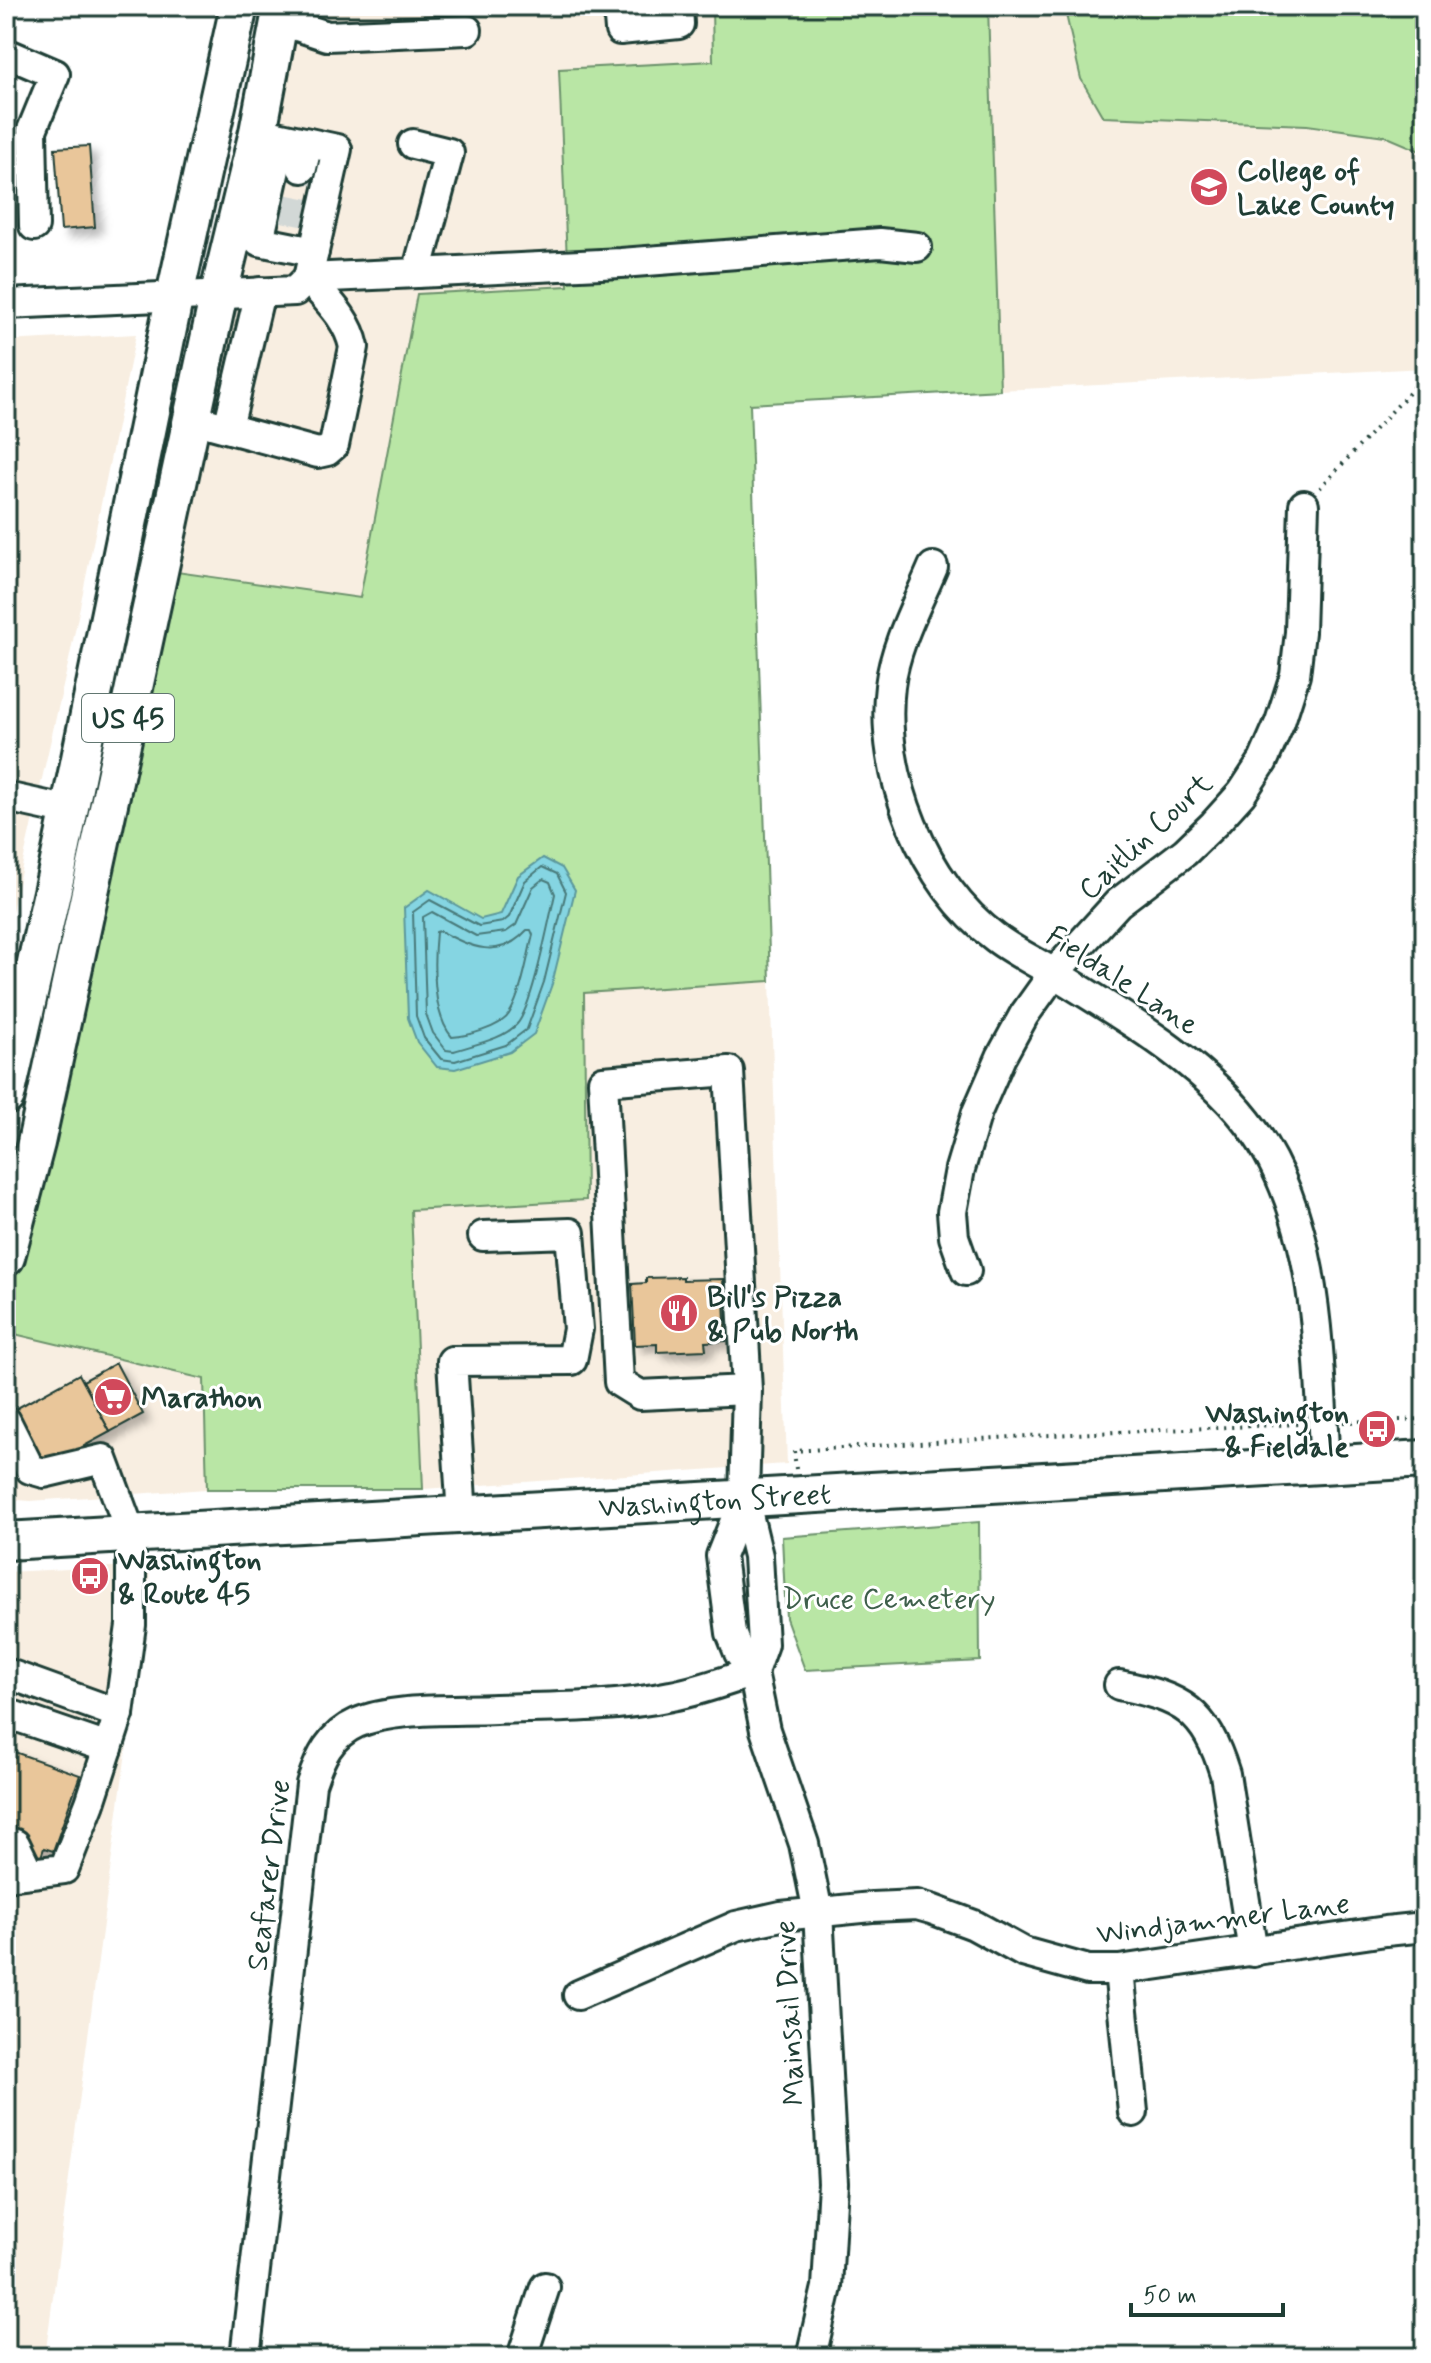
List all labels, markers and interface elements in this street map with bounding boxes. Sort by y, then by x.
place label: College of Lake County [1237,152,1395,225]
school or university icon: College of Lake County [1188,166,1230,208]
road number: US 45 [82,694,174,742]
street label: Caitlin Court [1071,765,1222,909]
street label: Fieldale Lane [1038,917,1206,1045]
place label: Bill's Pizza & Pub North [707,1278,859,1351]
restaurant icon: Bill's Pizza & Pub North [658,1292,700,1334]
supermarket icon: Marathon [92,1376,134,1418]
place label: Marathon [141,1379,262,1418]
place label: Washington & Fieldale [1204,1394,1349,1467]
bus stop icon: Washington & Fieldale [1356,1408,1398,1450]
street label: Washington Street [597,1475,832,1528]
place label: Washington & Route 45 [117,1541,262,1614]
bus stop icon: Washington & Route 45 [69,1555,111,1597]
park label: Druce Cemetery [782,1580,996,1619]
street label: Seafarer Drive [238,1777,301,1973]
street label: Windjammer Lane [1094,1885,1352,1954]
street label: Mainsail Drive [766,1919,815,2107]
scale bar [1131,2267,1283,2317]
text: 50 m [1143,2281,1197,2312]

